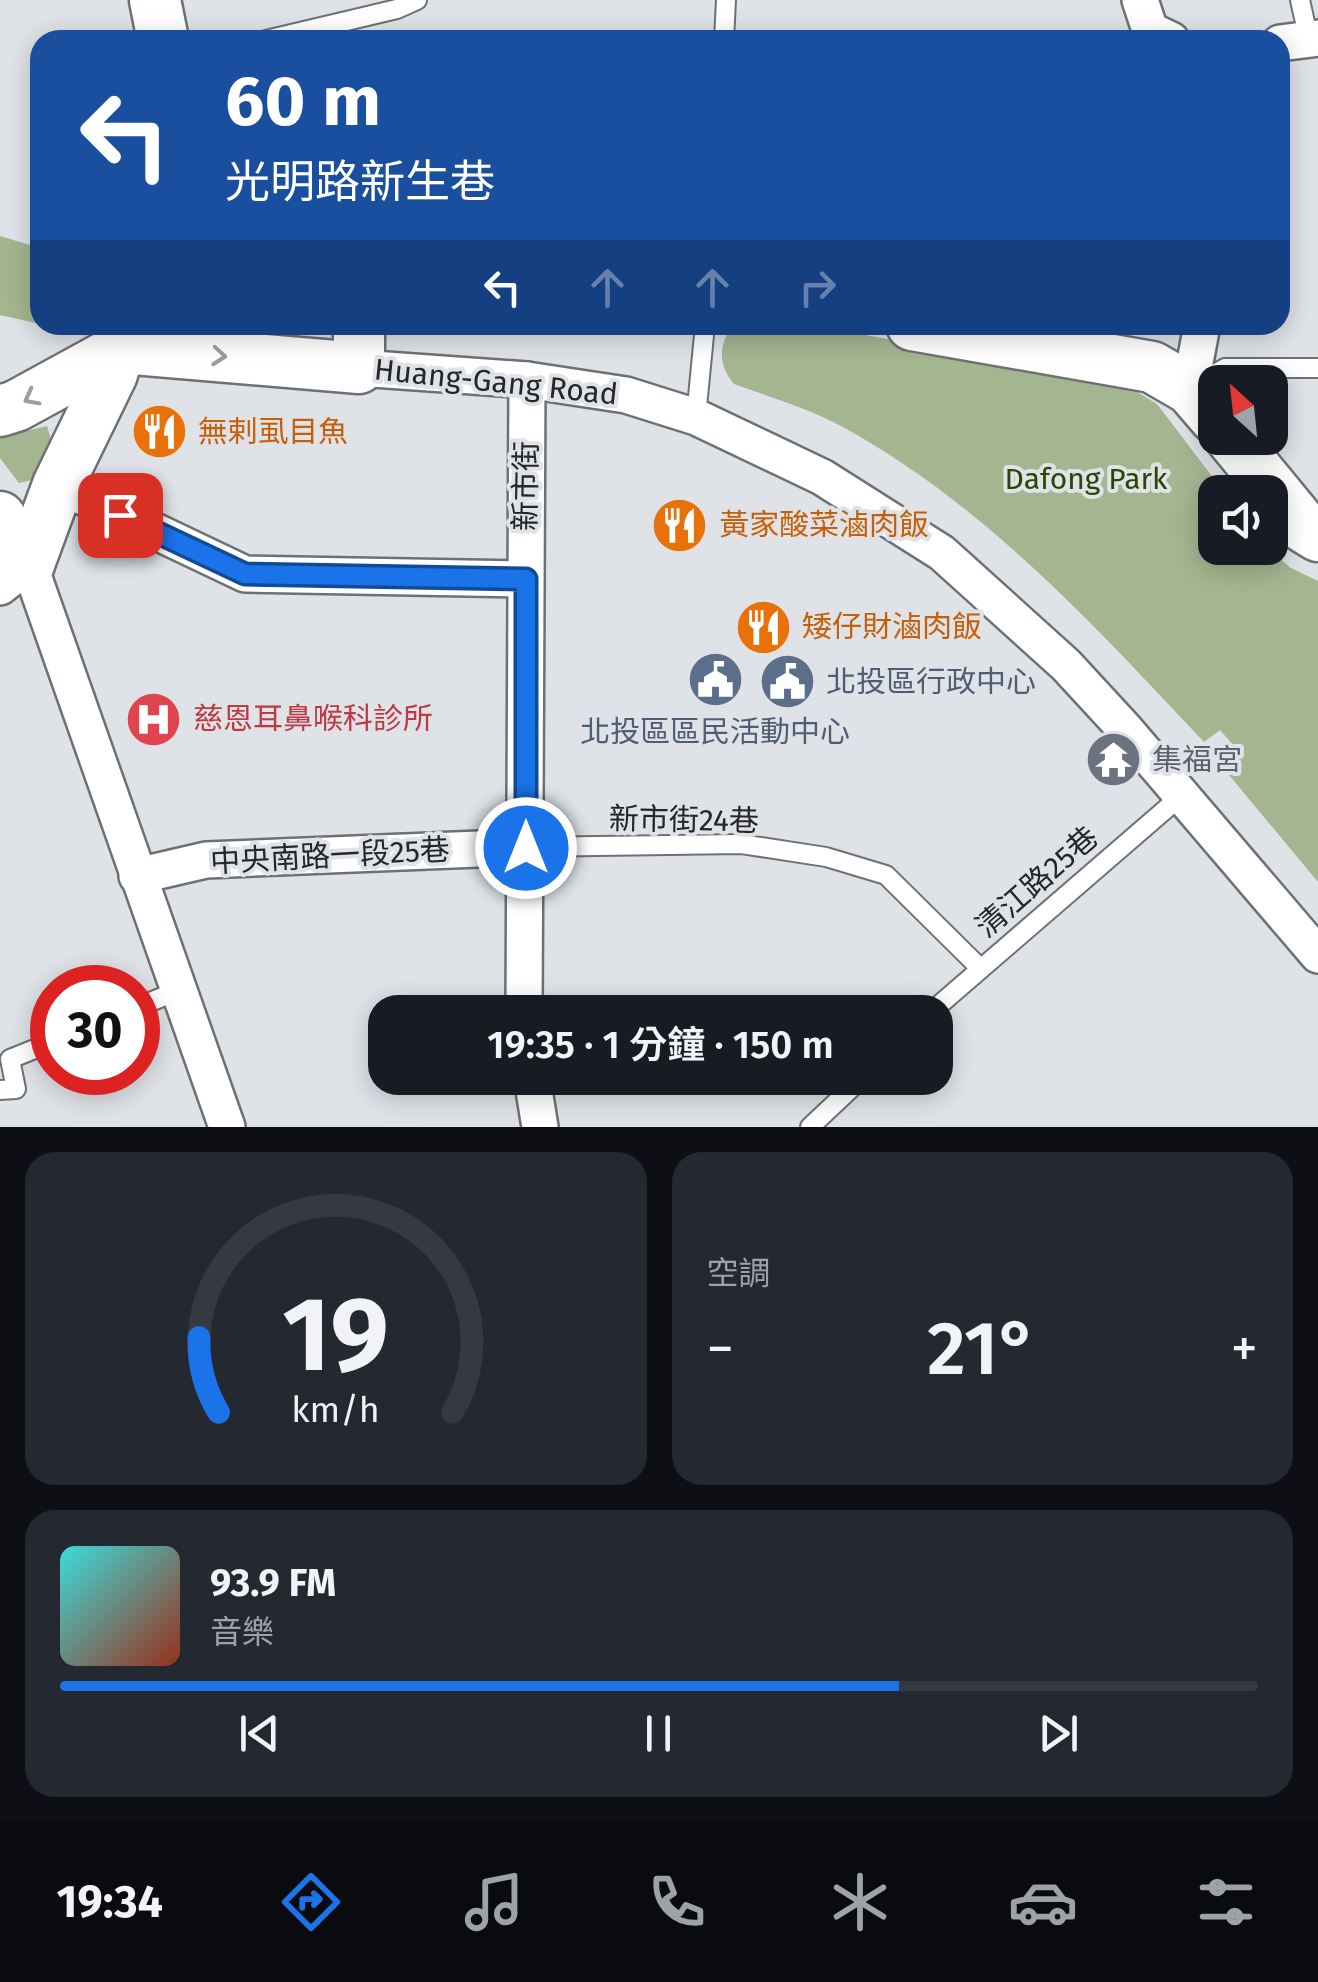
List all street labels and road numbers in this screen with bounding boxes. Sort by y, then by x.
street label: Huang-Gang Road [372,351,620,413]
street label: 新市街 [507,441,545,531]
street label: 新市街24巷 [609,801,759,839]
street label: 清江路25巷 [969,819,1105,945]
street label: 中央南路一段25巷 [209,832,451,880]

